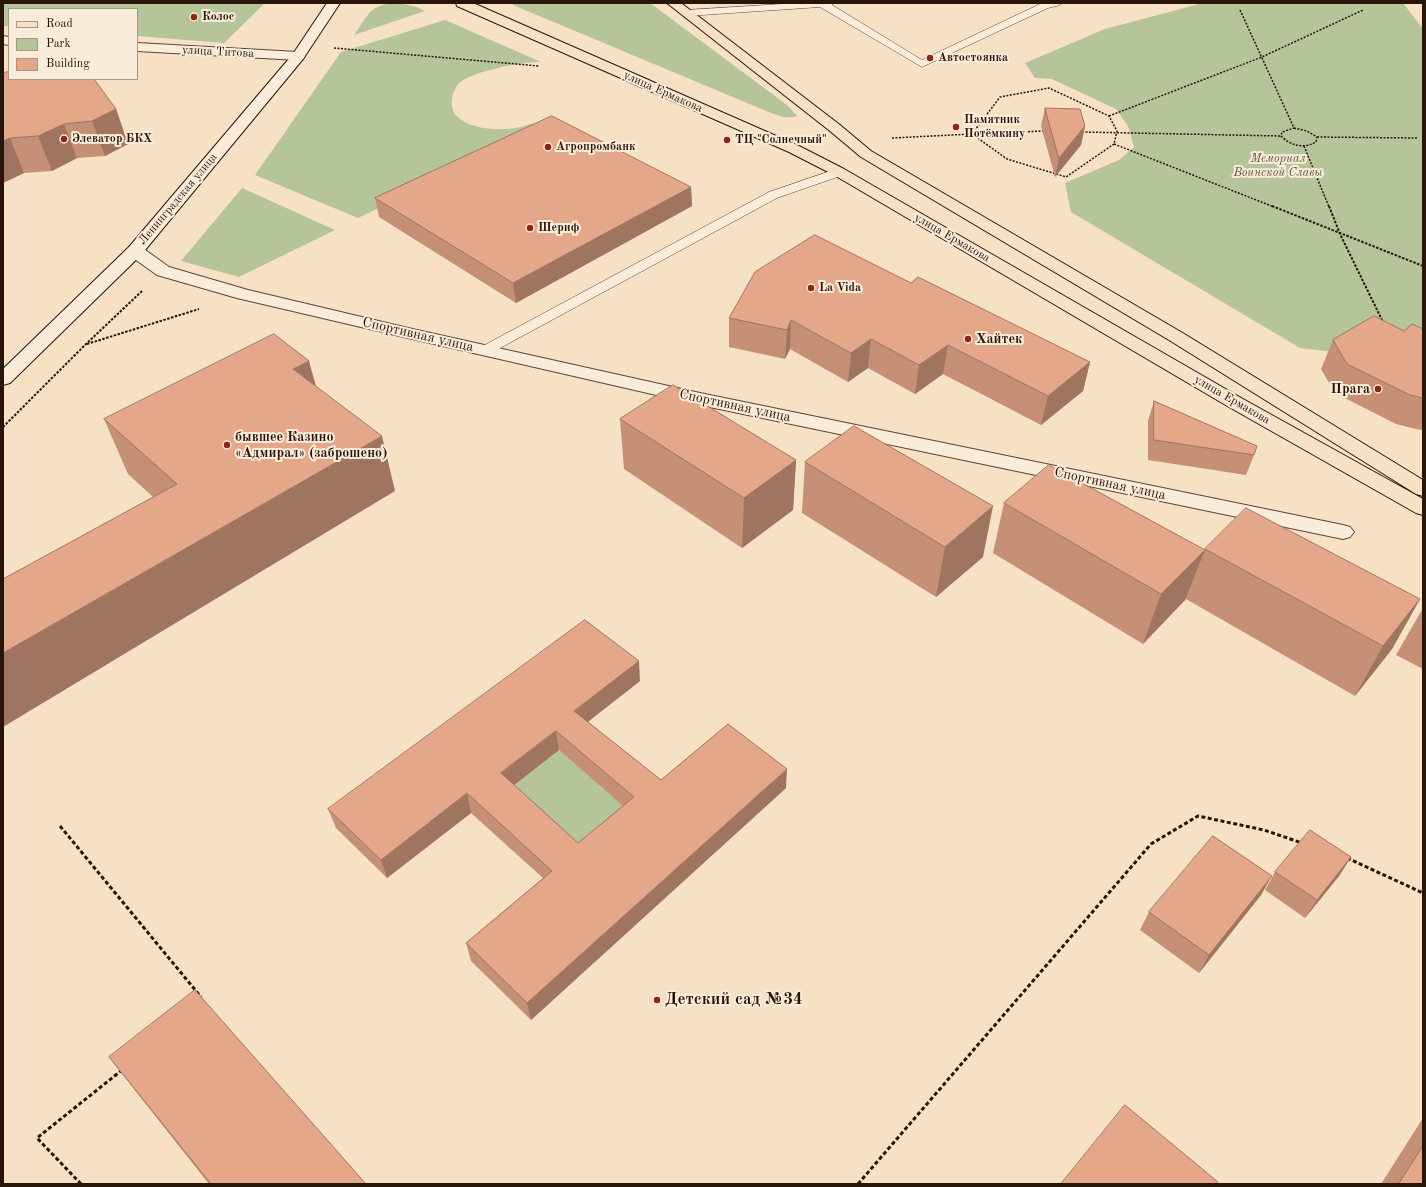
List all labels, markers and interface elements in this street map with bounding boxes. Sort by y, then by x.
legend [8,8,138,80]
place label: Колос [202,10,234,24]
marker: Колос [189,12,199,22]
text: Road [46,18,73,30]
text: Park [46,38,71,50]
street label: улица Титова [181,43,255,61]
place label: Автостоянка [938,51,1008,65]
marker: Автостоянка [925,53,935,63]
text: Building [46,58,90,70]
street label: улица Ермакова [621,68,705,116]
place label: Памятник Потёмкину [964,113,1025,141]
marker: Памятник Потёмкину [951,122,961,132]
place label: Элеватор БКХ [72,132,152,146]
place label: ТЦ "Солнечный" [735,133,827,147]
marker: Элеватор БКХ [59,134,69,144]
marker: ТЦ "Солнечный" [722,135,732,145]
place label: Агропромбанк [556,140,635,154]
marker: Агропромбанк [543,142,553,152]
street label: Ленинградская улица [135,150,221,248]
park label: Мемориал Воинской Славы [1234,152,1322,180]
street label: улица Ермакова [912,211,992,265]
place label: Шериф [538,221,579,235]
marker: Шериф [525,223,535,233]
place label: La Vida [819,281,861,295]
marker: La Vida [806,283,816,293]
street label: Спортивная улица [361,314,475,356]
place label: Хайтек [976,331,1022,347]
marker: Хайтек [963,334,973,344]
street label: улица Ермакова [1192,373,1272,427]
place label: Прага [1331,381,1370,397]
marker: Прага [1373,384,1383,394]
street label: Спортивная улица [678,386,792,426]
place label: бывшее Казино «Адмирал» (заброшено) [235,429,387,462]
marker: бывшее Казино «Адмирал» (заброшено) [222,440,232,450]
street label: Спортивная улица [1053,464,1167,504]
place label: Детский сад №34 [665,990,803,1010]
marker: Детский сад №34 [652,995,662,1005]

